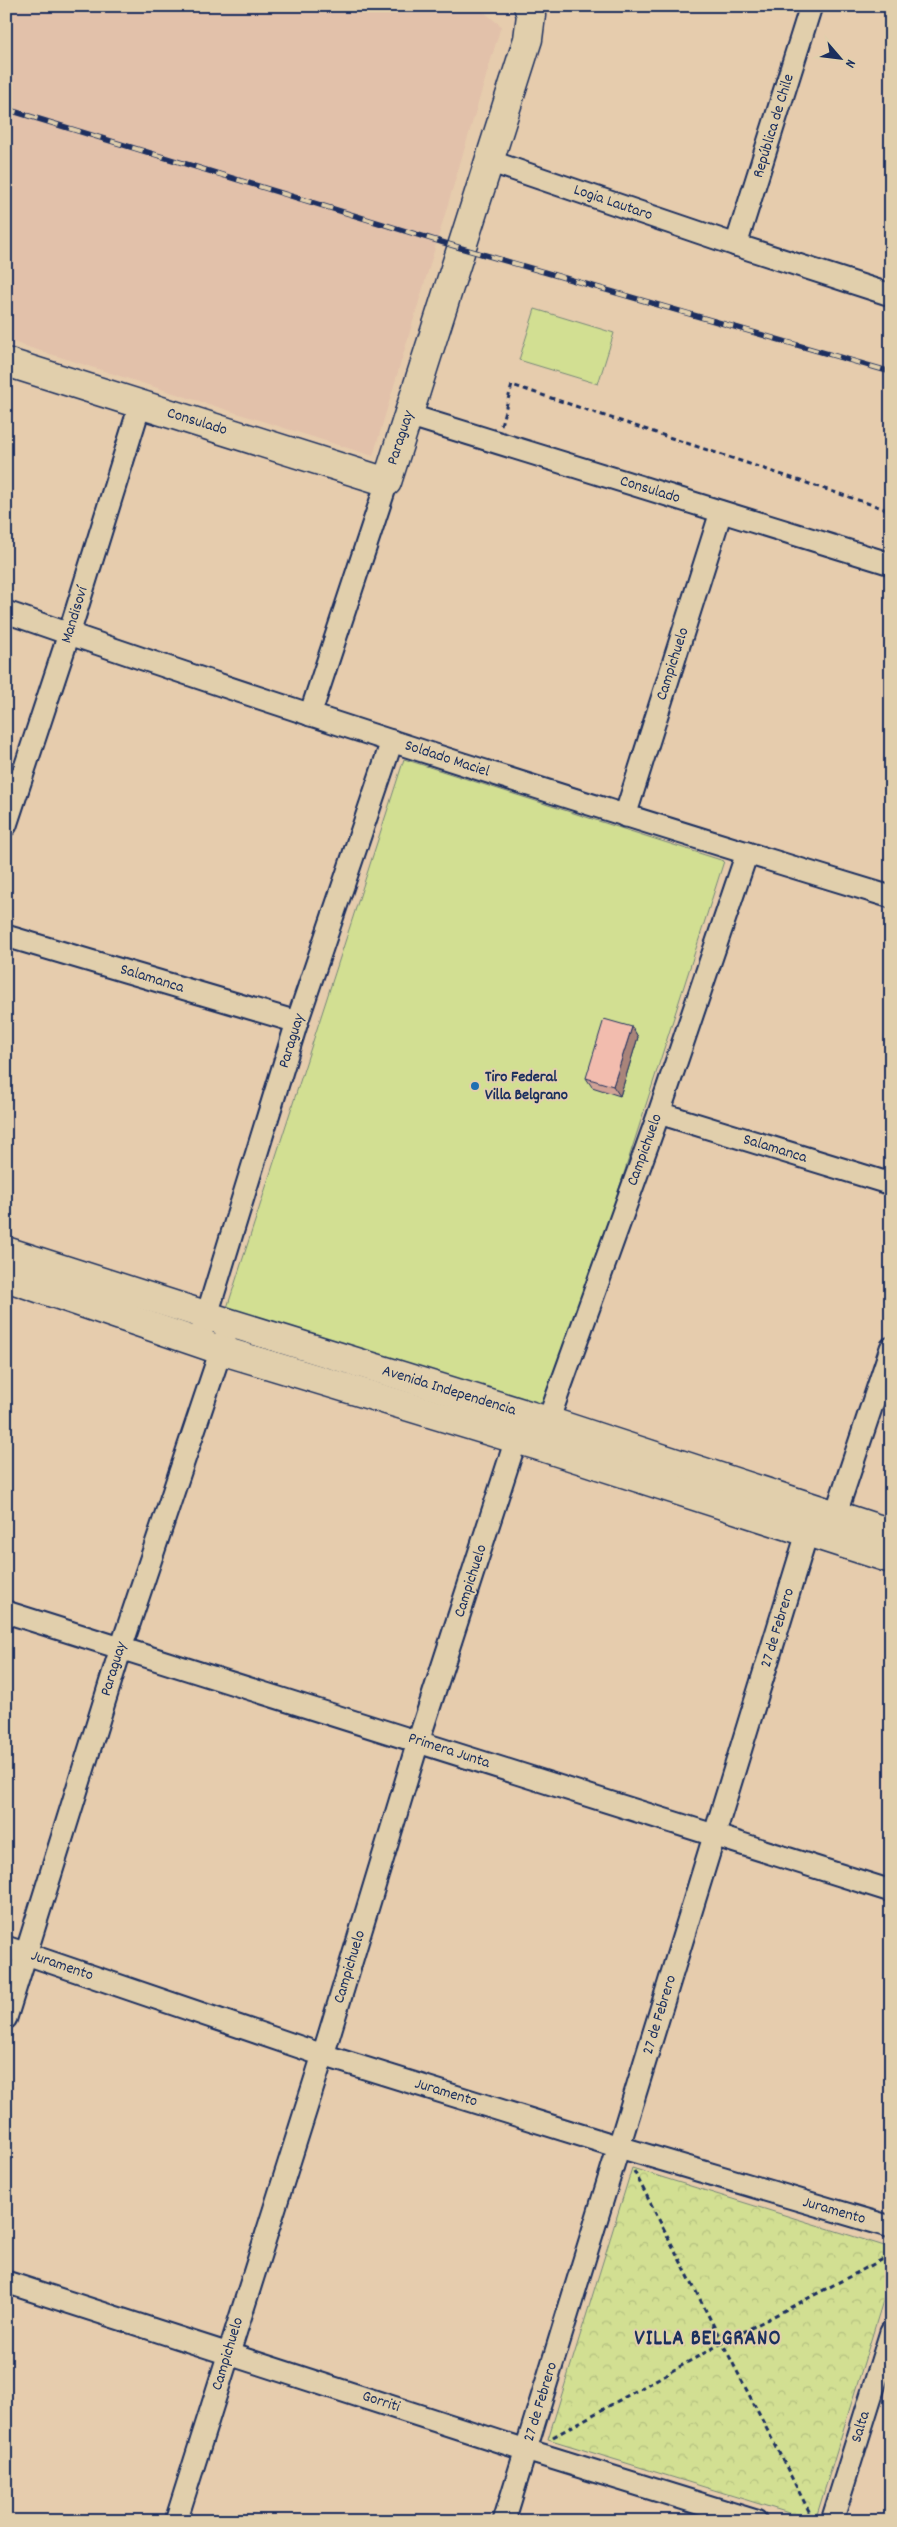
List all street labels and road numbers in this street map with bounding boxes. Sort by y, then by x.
street label: República de Chile [747,71,801,181]
street label: Logia Lautaro [570,179,656,227]
street label: Consulado [164,402,230,442]
street label: Paraguay [381,407,421,468]
street label: Consulado [617,470,683,510]
street label: Mandisoví [55,583,95,646]
street label: Campichuelo [650,625,696,703]
street label: Soldado Maciel [401,734,493,784]
street label: Salamanca [117,958,187,1000]
street label: Paraguay [273,1010,311,1071]
street label: Campichuelo [621,1111,669,1189]
street label: Salamanca [740,1128,810,1170]
street label: Avenida Independencia [379,1360,519,1422]
street label: Campichuelo [448,1542,494,1620]
street label: 27 de Febrero [755,1585,801,1671]
street label: Paraguay [95,1638,133,1699]
street label: Primera Junta [405,1727,493,1775]
street label: Campichuelo [328,1928,372,2006]
street label: Juramento [28,1945,96,1987]
street label: 27 de Febrero [637,1972,683,2058]
street label: Juramento [412,2073,480,2113]
street label: Juramento [800,2191,868,2231]
street label: Campichuelo [206,2315,250,2393]
street label: 27 de Febrero [518,2359,564,2445]
street label: Gorriti [359,2385,403,2419]
street label: Salta [845,2408,877,2446]

